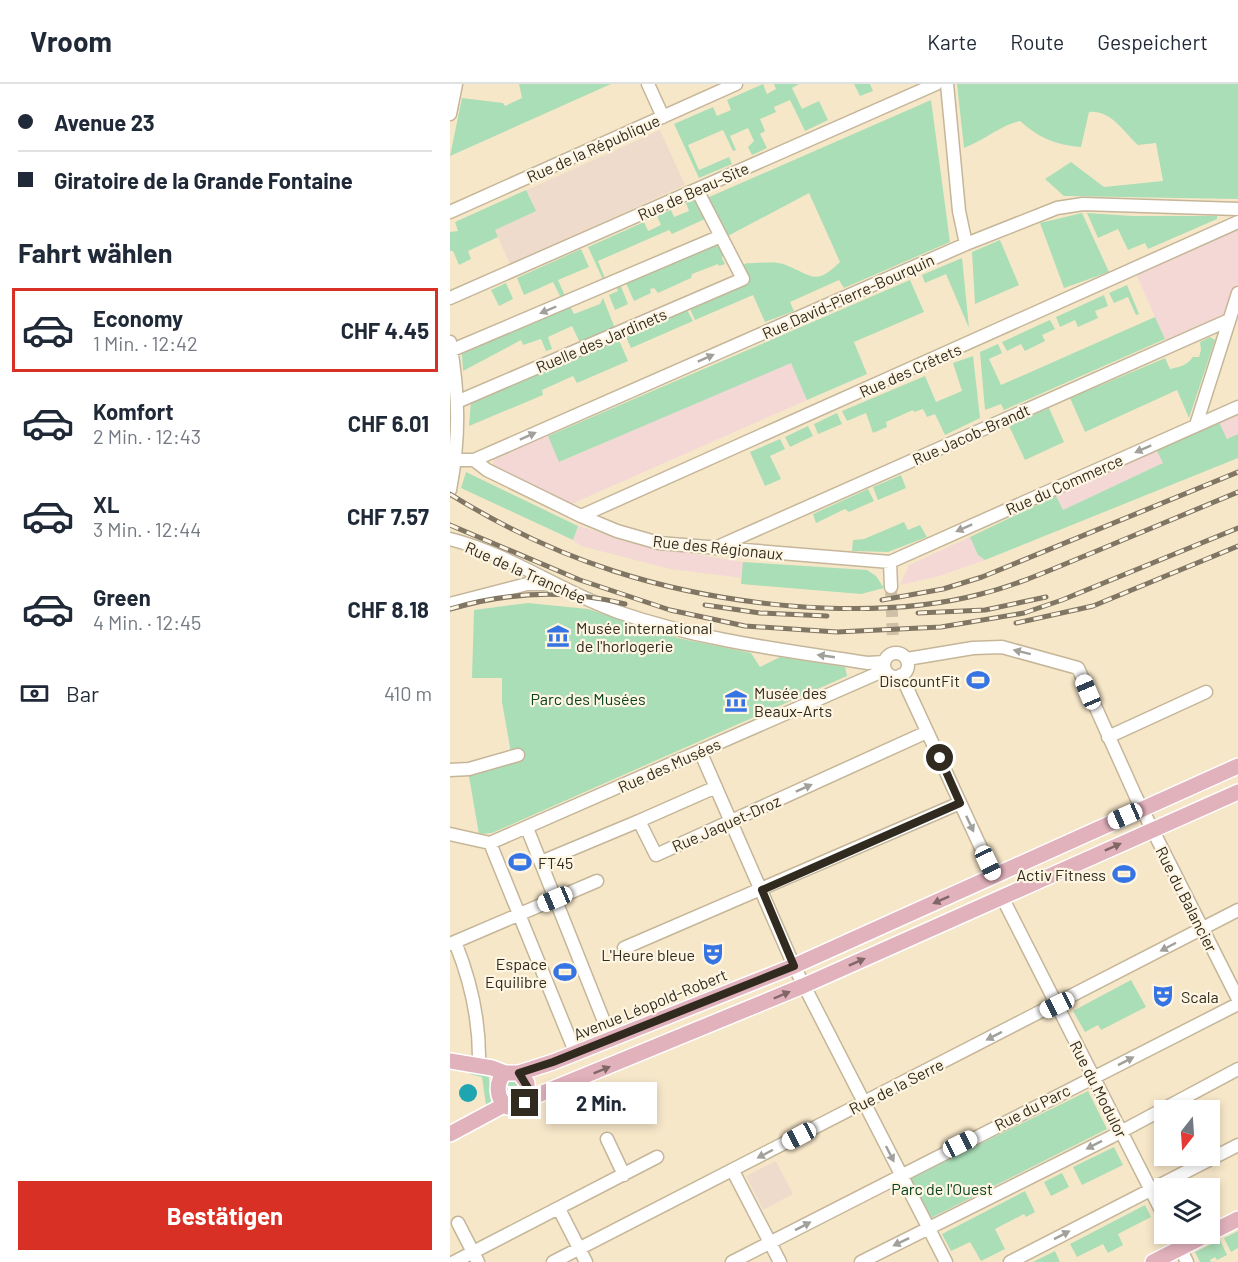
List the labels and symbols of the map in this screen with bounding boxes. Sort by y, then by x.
street label: Rue de la République [523,110,663,186]
street label: Rue de Beau-Site [634,158,752,224]
street label: Rue David-Pierre-Bourquin [759,249,937,343]
street label: Ruelle des Jardinets [533,304,669,376]
one-way arrow [539,306,557,316]
street label: Rue des Crêtets [856,339,964,401]
one-way arrow [698,353,716,363]
street label: Rue Jacob-Brandt [909,400,1033,468]
one-way arrow [519,432,536,441]
one-way arrow [1133,444,1151,454]
street label: Rue du Commerce [1002,450,1126,518]
one-way arrow [956,524,973,533]
street label: Rue des Régionaux [652,531,784,563]
street label: Rue de la Tranchée [463,537,589,607]
place label: Musée international de l'horlogerie [576,618,712,655]
museum icon: Musée international de l'horlogerie [545,623,571,649]
one-way arrow [1012,647,1031,657]
one-way arrow [816,652,835,661]
sports icon: DiscountFit [965,667,991,693]
place label: DiscountFit [879,671,960,690]
car [1073,672,1103,712]
place label: Musée des Beaux-Arts [754,683,832,720]
museum icon: Musée des Beaux-Arts [723,688,749,714]
park label: Parc des Musées [530,689,646,708]
street label: Rue des Musées [615,734,723,796]
route start [926,744,953,771]
one-way arrow [795,783,812,792]
street label: Rue Jaquet-Droz [669,791,783,855]
car [1105,800,1145,832]
one-way arrow [966,815,975,832]
car [972,843,1004,883]
one-way arrow [1105,843,1122,852]
street label: Rue du Balancier [1152,843,1222,955]
sports icon: FT45 [507,849,533,875]
place label: FT45 [538,853,573,872]
sports icon: Activ Fitness [1111,861,1137,887]
place label: Activ Fitness [1016,865,1106,884]
car [535,884,575,914]
one-way arrow [932,896,950,905]
theatre icon: L'Heure bleue [700,941,726,967]
one-way arrow [1159,942,1176,952]
place label: L'Heure bleue [601,945,695,964]
place label: Espace Equilibre [485,954,547,991]
one-way arrow [848,957,865,966]
sports icon: Espace Equilibre [552,959,578,985]
street label: Avenue Léopold-Robert [570,964,730,1044]
theatre icon: Scala [1150,983,1176,1009]
place label: Scala [1181,987,1219,1006]
car [1037,989,1077,1021]
one-way arrow [773,990,791,1000]
one-way arrow [986,1032,1003,1041]
street label: Rue du Modulor [1066,1037,1132,1141]
street label: Rue de la Serre [846,1054,946,1118]
one-way arrow [1117,1056,1134,1065]
one-way arrow [593,1065,611,1074]
street label: Rue du Parc [991,1080,1073,1134]
callout: 2 Min. [546,1082,657,1124]
route end [511,1089,538,1116]
north arrow [1154,1100,1220,1166]
car [779,1120,819,1152]
car [940,1128,980,1160]
one-way arrow [1085,1141,1102,1150]
one-way arrow [886,1146,895,1163]
one-way arrow [756,1149,773,1159]
park label: Parc de l'Ouest [891,1179,993,1198]
one-way arrow [794,1221,811,1231]
one-way arrow [1054,1230,1071,1240]
one-way arrow [892,1238,909,1247]

